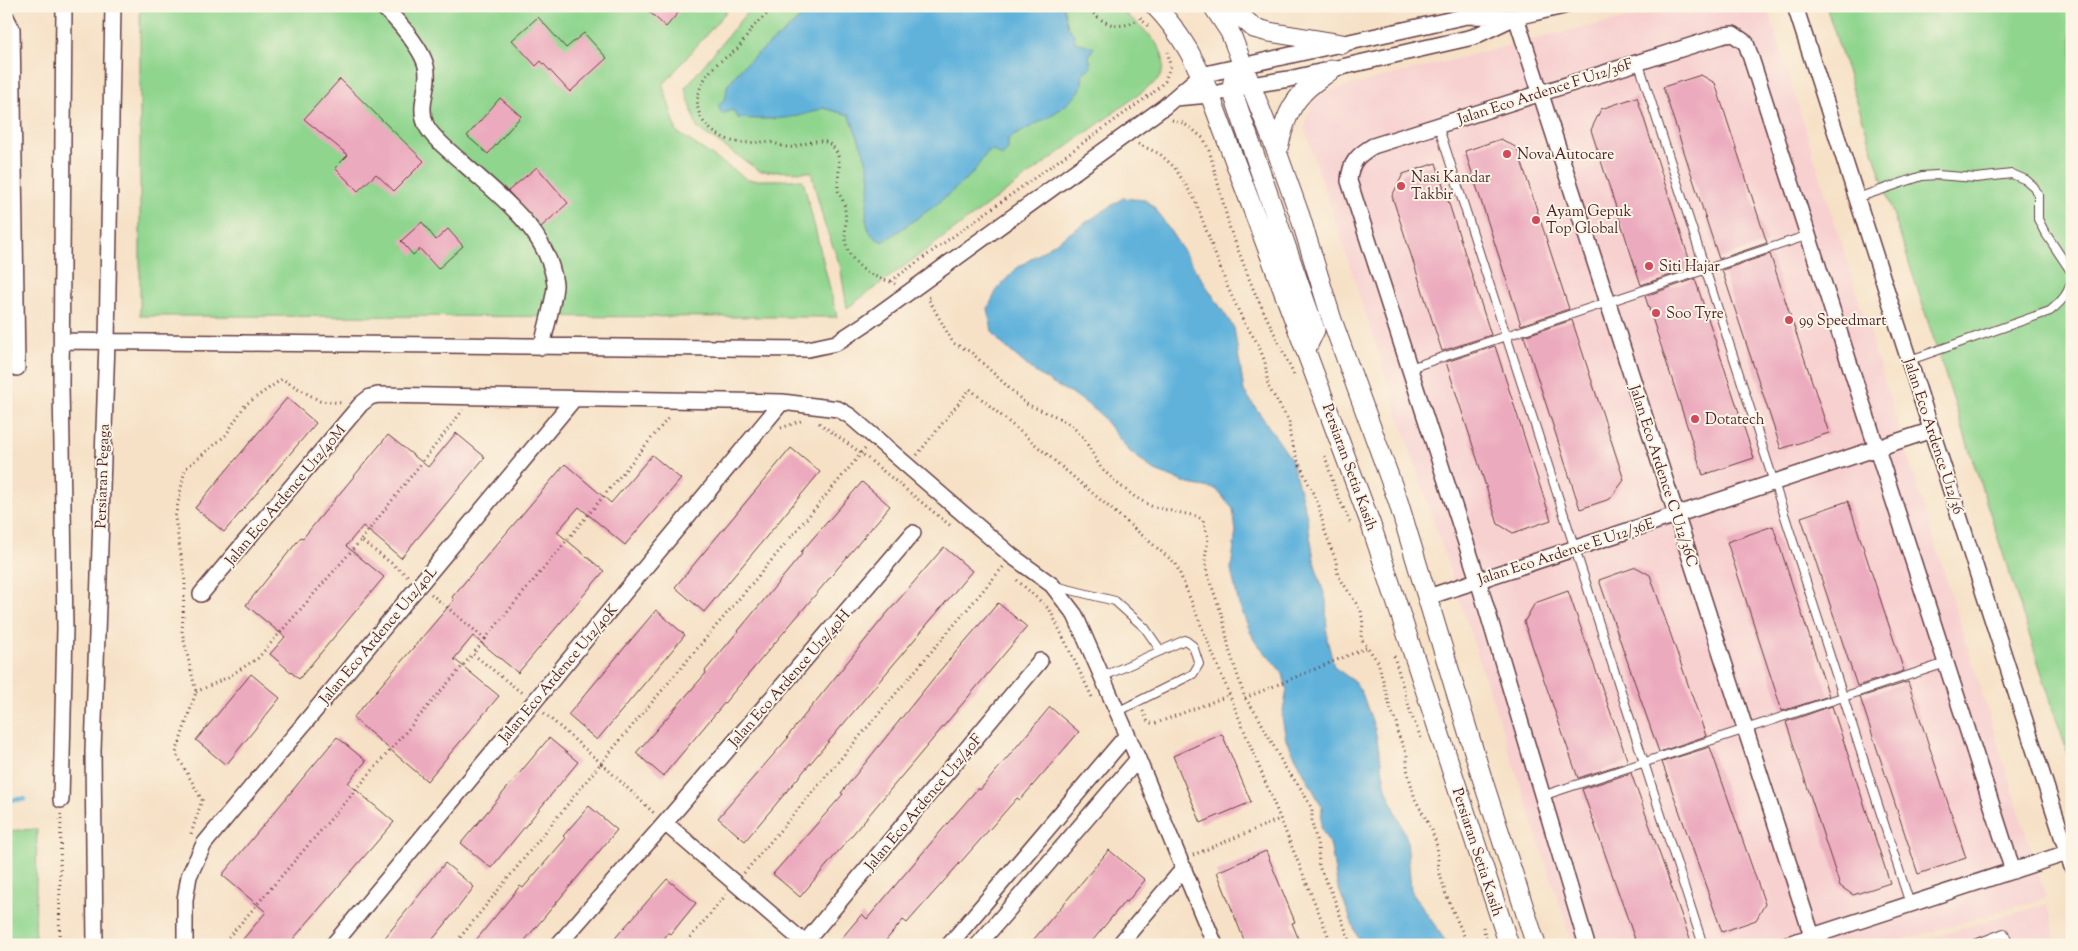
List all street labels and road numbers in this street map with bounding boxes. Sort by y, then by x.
street label: Jalan Eco Ardence F U12/36F [1454,54,1636,131]
street label: Jalan Eco Ardence U12/36 [1897,355,1968,517]
street label: Jalan Eco Ardence C U12/36C [1623,382,1702,570]
street label: Persiaran Setia Kasih [1316,401,1381,534]
street label: Jalan Eco Ardence U12/40M [220,421,352,572]
street label: Persiaran Pegaga [91,423,116,529]
street label: Jalan Eco Ardence E U12/36E [1475,514,1657,591]
street label: Jalan Eco Ardence U12/40L [315,563,443,710]
street label: Jalan Eco Ardence U12/40K [494,600,624,749]
street label: Jalan Eco Ardence U12/40H [724,606,856,753]
street label: Jalan Eco Ardence U12/40F [860,730,988,877]
street label: Persiaran Setia Kasih [1446,786,1507,920]

